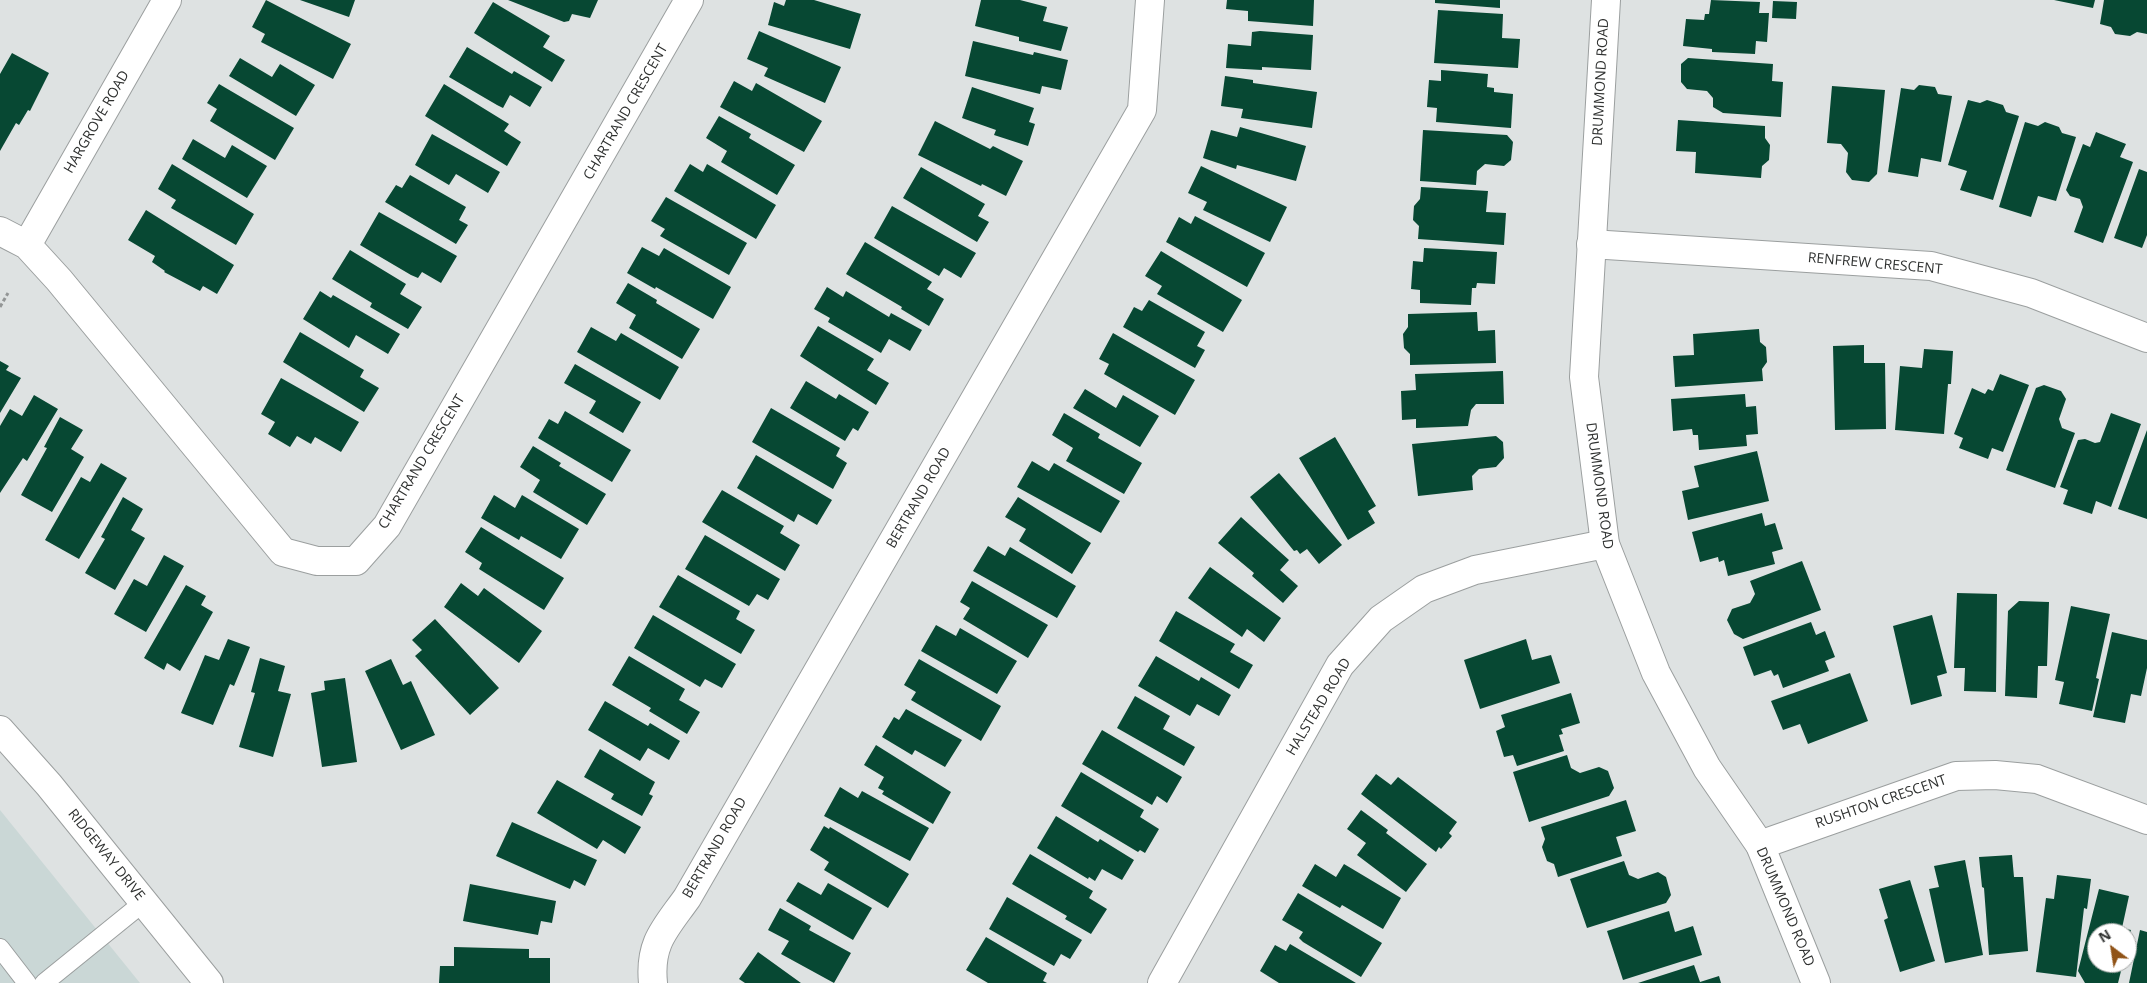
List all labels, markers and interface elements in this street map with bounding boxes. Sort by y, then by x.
street label: DRUMMOND ROAD [1589,18,1613,146]
street label: CHARTRAND CRESCENT [580,41,672,183]
street label: HARGROVE ROAD [61,68,133,176]
street label: RENFREW CRESCENT [1807,250,1943,278]
street label: CHARTRAND CRESCENT [375,392,469,532]
street label: DRUMMOND ROAD [1582,421,1616,551]
street label: BERTRAND ROAD [883,445,955,551]
street label: HALSTEAD ROAD [1283,655,1355,759]
street label: RUSHTON CRESCENT [1813,772,1949,832]
street label: BERTRAND ROAD [679,795,751,901]
street label: RIDGEWAY DRIVE [64,806,148,904]
street label: DRUMMOND ROAD [1752,845,1818,969]
north arrow [2087,923,2137,973]
text: N [2095,924,2114,947]

